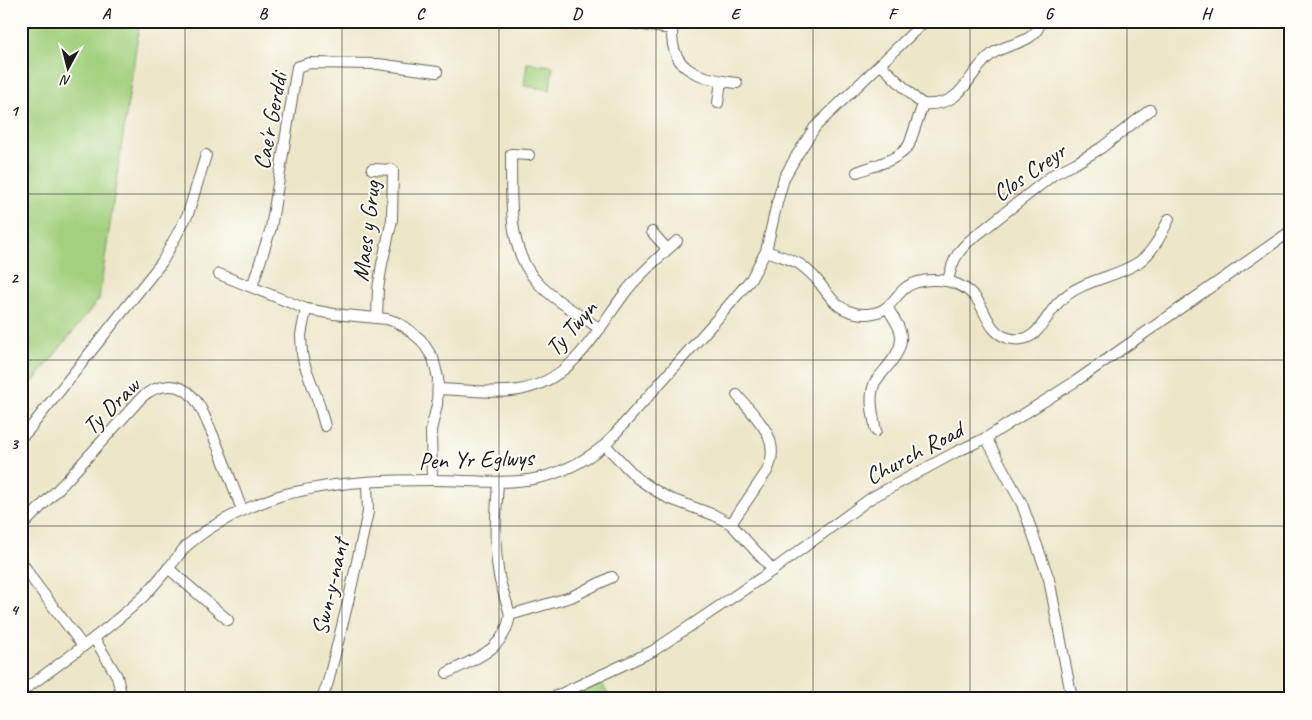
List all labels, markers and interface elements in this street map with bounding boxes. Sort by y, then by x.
text: A [102,4,112,24]
text: B [259,4,269,24]
text: C [416,4,426,24]
text: D [572,4,583,24]
text: E [731,4,742,24]
text: F [888,4,899,24]
text: G [1045,4,1055,24]
text: H [1201,4,1213,24]
north arrow [42,42,92,92]
street label: Cae'r Gerddi [246,67,295,172]
text: N [59,71,72,89]
text: 1 [10,101,19,121]
street label: Clos Creyr [986,135,1073,208]
street label: Maes y Grug [345,177,387,283]
text: 2 [10,268,19,288]
street label: Ty Twyn [539,293,604,362]
street label: Ty Draw [76,370,147,441]
street label: Church Road [860,413,971,491]
text: 3 [10,434,19,454]
street label: Pen Yr Eglwys [418,442,537,476]
street label: Swn-y-nant [304,533,356,638]
text: 4 [10,600,19,620]

